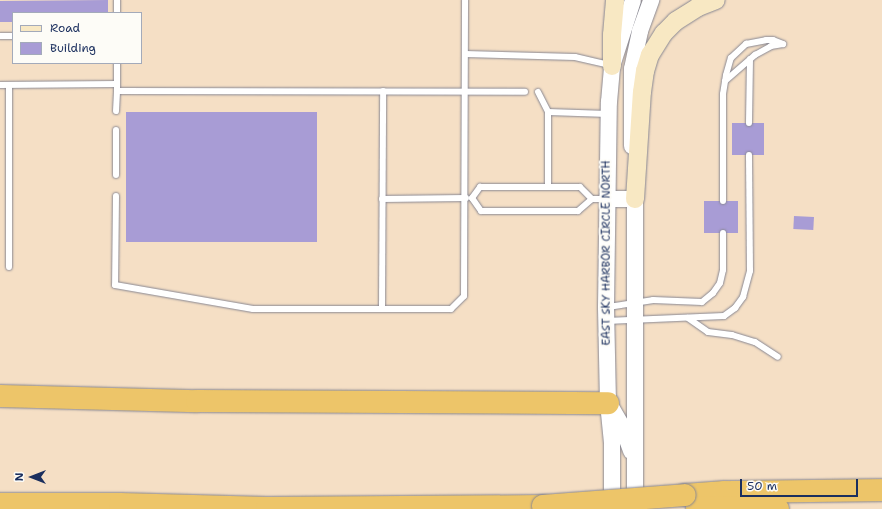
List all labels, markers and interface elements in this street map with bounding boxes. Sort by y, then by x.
legend [12,12,142,64]
text: Road [50,20,80,36]
text: Building [50,40,96,56]
street label: EAST SKY HARBOR CIRCLE NORTH [600,160,614,346]
north arrow [12,457,52,497]
scale bar [742,471,860,497]
text: N [12,473,27,481]
text: 50 m [747,478,777,494]

